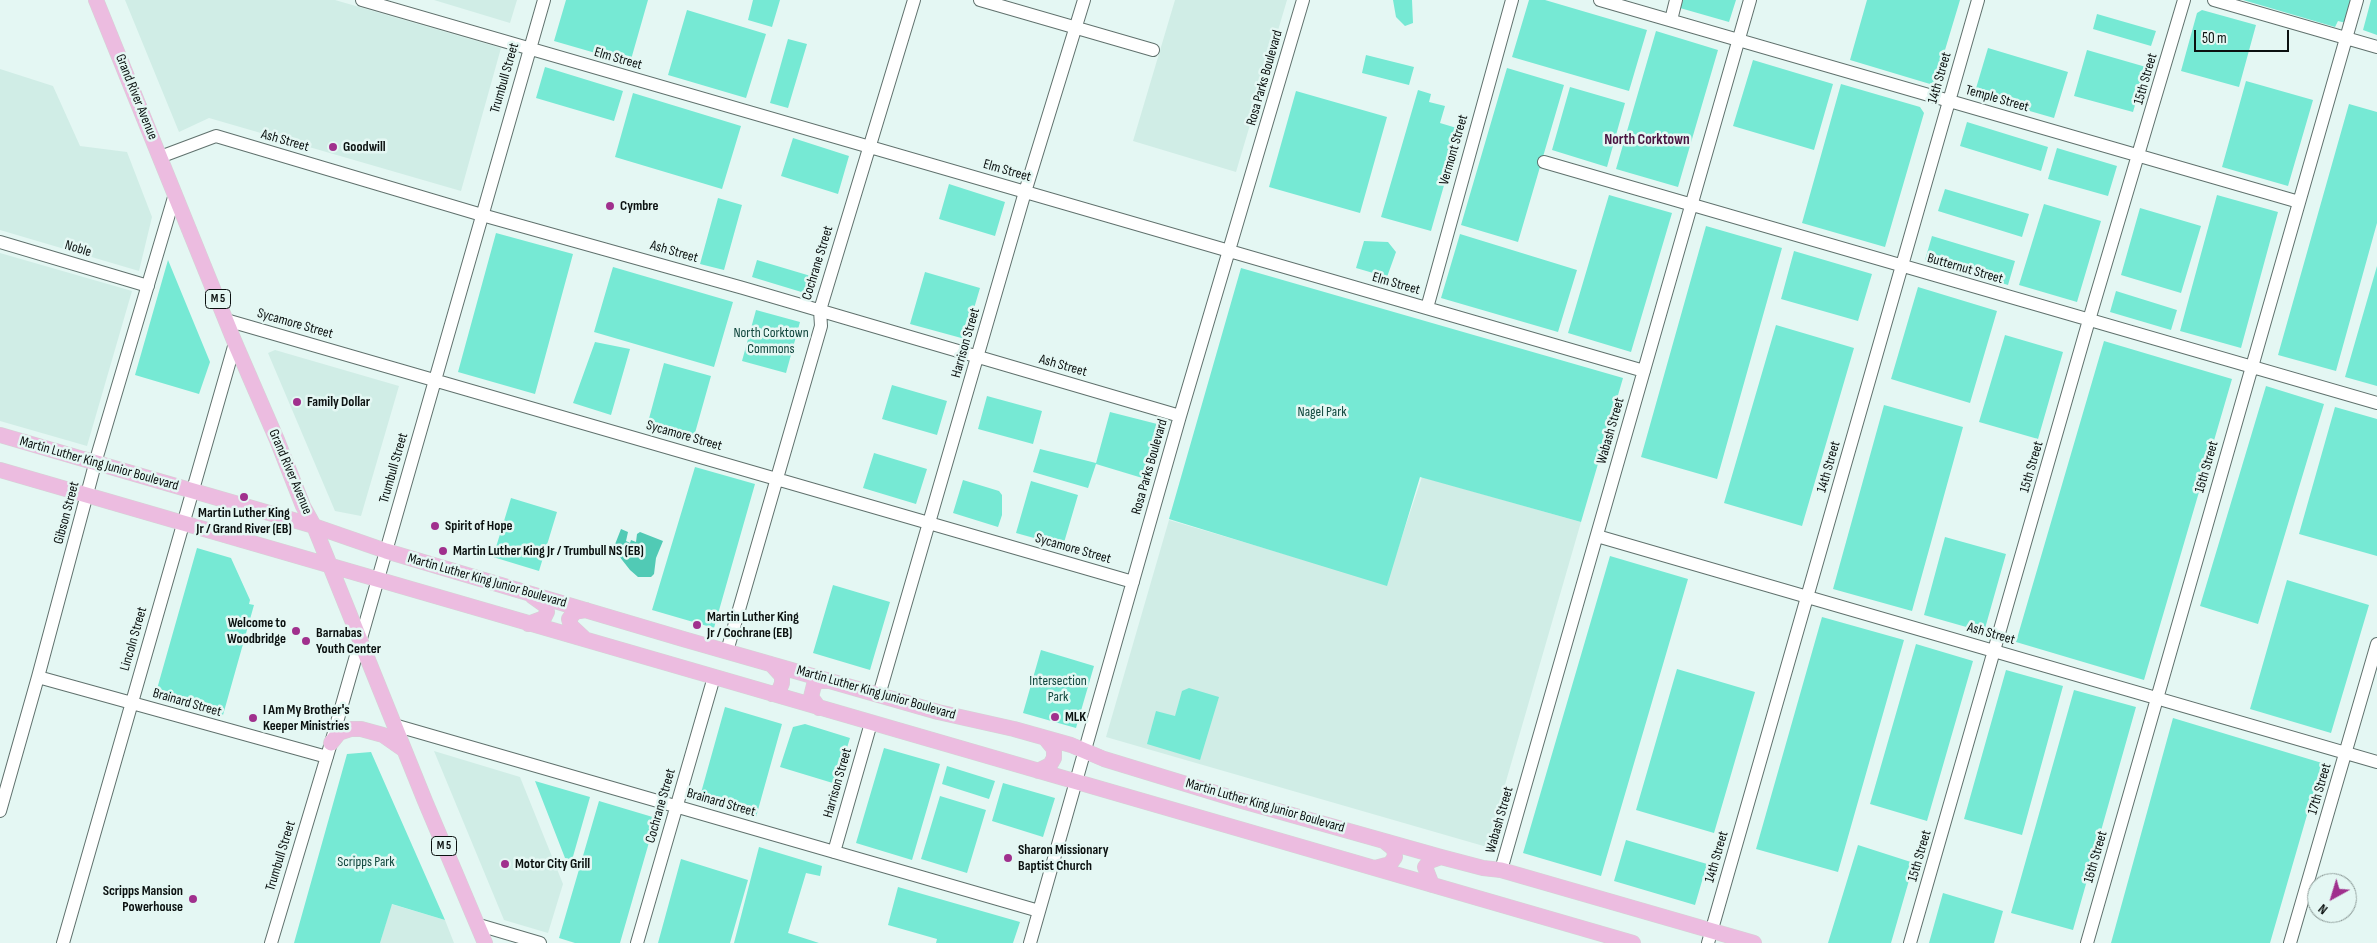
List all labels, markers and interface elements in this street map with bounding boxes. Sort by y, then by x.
scale bar [2197,20,2292,52]
street label: Rosa Parks Boulevard [1243,28,1287,128]
text: 50 m [2202,29,2227,48]
street label: Trumbull Street [487,41,523,115]
street label: Elm Street [592,44,644,74]
street label: 14th Street [1925,50,1955,106]
street label: 15th Street [2131,51,2161,107]
street label: Grand River Avenue [111,52,161,142]
street label: Temple Street [1963,82,2031,116]
street label: Vermont Street [1436,113,1472,187]
street label: Ash Street [259,126,311,156]
district label: North Corktown [1604,131,1690,149]
place label: Goodwill [343,139,386,155]
marker: Goodwill [327,141,339,153]
street label: Elm Street [981,156,1033,186]
place label: Cymbre [620,198,658,214]
marker: Cymbre [604,200,616,212]
street label: Cochrane Street [799,224,837,302]
street label: Noble [63,237,93,261]
street label: Ash Street [648,237,700,267]
street label: Butternut Street [1925,250,2005,288]
street label: Elm Street [1370,269,1422,299]
road number: M 5 [206,290,230,308]
street label: Sycamore Street [255,305,335,343]
street label: Harrison Street [948,306,984,380]
park label: North Corktown Commons [733,325,809,358]
street label: Ash Street [1037,351,1089,381]
place label: Family Dollar [307,394,370,410]
marker: Family Dollar [291,396,303,408]
street label: Wabash Street [1594,396,1628,466]
park label: Nagel Park [1298,404,1346,420]
street label: Sycamore Street [644,417,724,455]
street label: Rosa Parks Boulevard [1128,417,1172,517]
street label: Grand River Avenue [265,427,315,517]
street label: Trumbull Street [376,431,412,505]
street label: Martin Luther King Junior Boulevard [18,433,180,495]
street label: 14th Street [1814,439,1844,495]
street label: 15th Street [2017,439,2047,495]
street label: 16th Street [2192,439,2222,495]
street label: Gibson Street [51,480,83,546]
marker: Martin Luther King Jr / Grand River (EB) [238,491,250,503]
place label: Martin Luther King Jr / Grand River (EB) [196,505,292,538]
place label: Spirit of Hope [445,518,512,534]
marker: Spirit of Hope [429,520,441,532]
street label: Sycamore Street [1033,530,1113,568]
place label: Martin Luther King Jr / Trumbull NS (EB) [453,543,644,559]
marker: Martin Luther King Jr / Trumbull NS (EB) [437,545,449,557]
street label: Martin Luther King Junior Boulevard [406,550,568,612]
street label: Lincoln Street [117,605,151,673]
place label: Martin Luther King Jr / Cochrane (EB) [707,609,799,642]
place label: Welcome to Woodbridge [227,615,286,648]
marker: Martin Luther King Jr / Cochrane (EB) [691,619,703,631]
street label: Ash Street [1965,619,2017,649]
marker: Welcome to Woodbridge [290,625,302,637]
place label: Barnabas Youth Center [316,625,381,658]
marker: Barnabas Youth Center [300,635,312,647]
street label: Martin Luther King Junior Boulevard [795,662,957,724]
park label: Intersection Park [1029,673,1087,706]
street label: Brainard Street [151,685,223,721]
place label: I Am My Brother's Keeper Ministries [263,702,350,734]
place label: MLK [1065,709,1086,725]
marker: MLK [1049,711,1061,723]
marker: I Am My Brother's Keeper Ministries [247,712,259,724]
street label: Harrison Street [820,746,856,820]
street label: 17th Street [2305,761,2335,817]
street label: Cochrane Street [642,767,680,845]
street label: Martin Luther King Junior Boulevard [1184,775,1346,837]
street label: Brainard Street [685,785,757,821]
street label: Wabash Street [1483,785,1517,855]
street label: Trumbull Street [262,819,300,893]
street label: 15th Street [1905,828,1935,884]
street label: 14th Street [1702,829,1732,885]
street label: 16th Street [2081,829,2111,885]
road number: M 5 [432,836,456,856]
place label: Sharon Missionary Baptist Church [1018,842,1108,874]
marker: Sharon Missionary Baptist Church [1002,852,1014,864]
park label: Scripps Park [337,854,395,870]
place label: Motor City Grill [515,856,590,872]
marker: Motor City Grill [499,858,511,870]
north arrow [2307,873,2357,923]
place label: Scripps Mansion Powerhouse [103,883,183,916]
marker: Scripps Mansion Powerhouse [187,893,199,905]
text: N [2315,900,2331,918]

